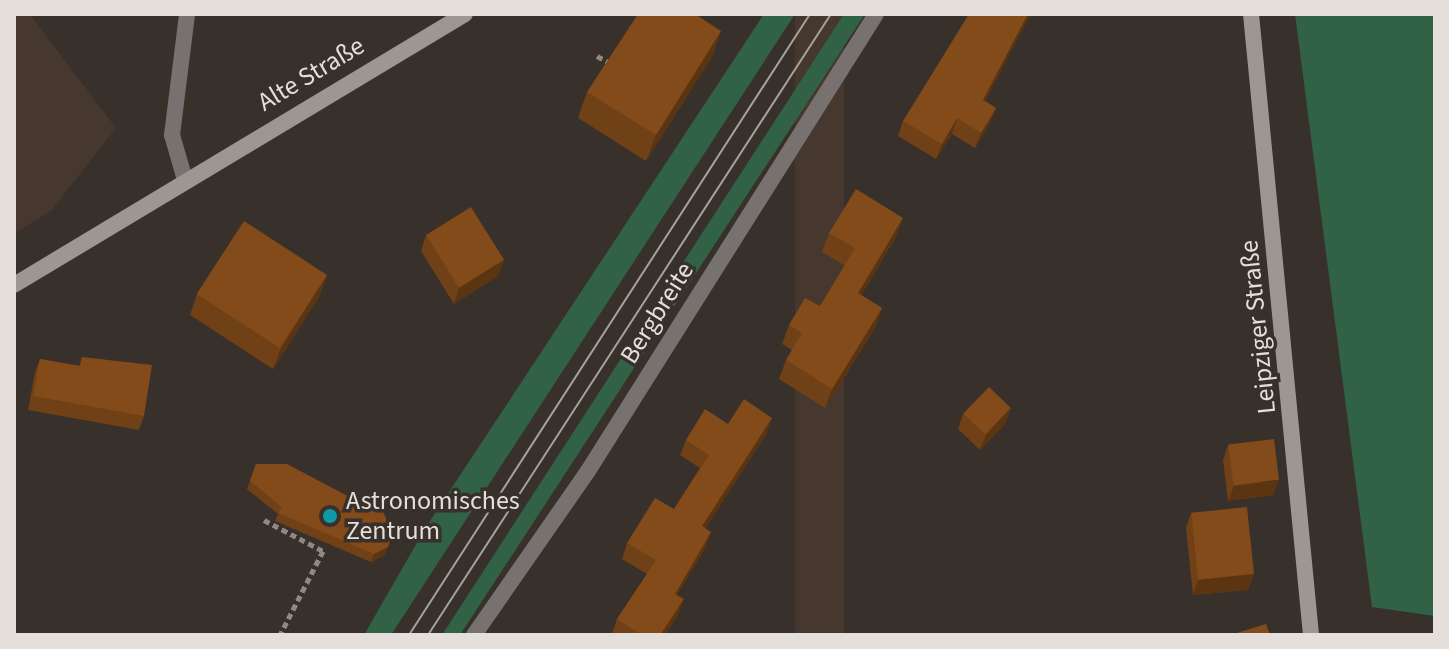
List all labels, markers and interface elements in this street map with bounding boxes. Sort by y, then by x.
street label: Alte Straße [252,30,370,118]
street label: Leipziger Straße [1233,239,1283,415]
street label: Bergbreite [614,256,700,370]
place label: Astronomisches Zentrum [346,485,520,546]
marker: Astronomisches Zentrum [321,507,339,525]

